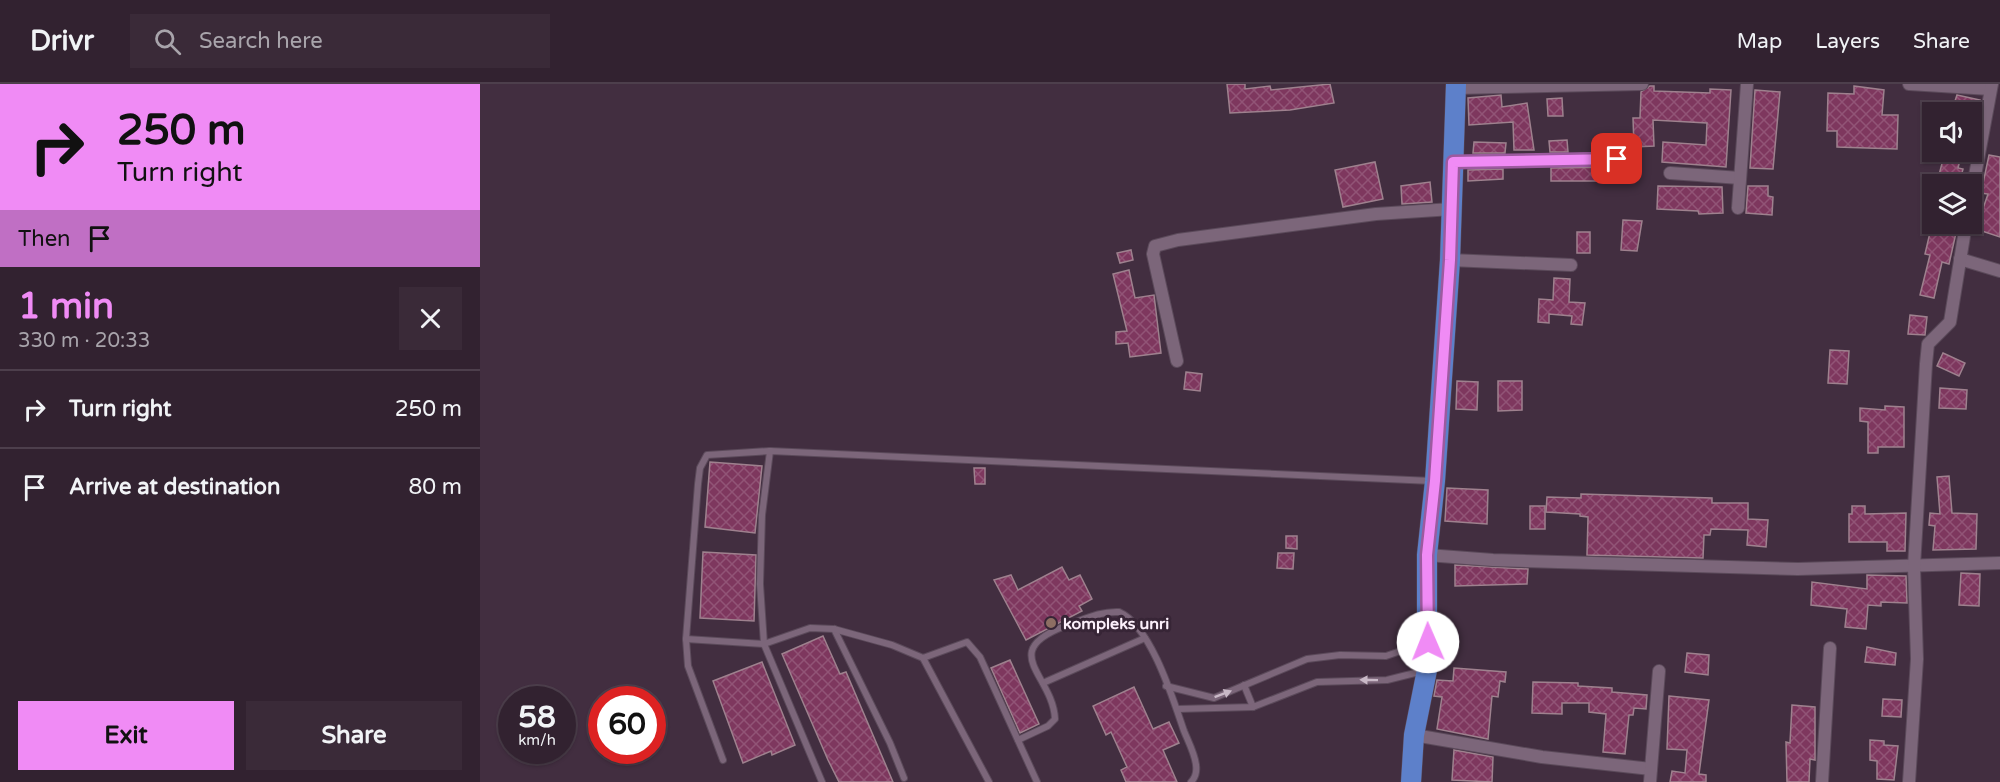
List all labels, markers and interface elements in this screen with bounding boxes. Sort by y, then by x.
search box [130,14,550,68]
text: Drivr [30,24,94,58]
icon: search [151,25,184,58]
text: Search here [199,28,323,54]
text: Map [1737,29,1782,54]
text: Layers [1815,29,1880,54]
text: Share [1913,29,1970,54]
map controls [1922,102,1982,234]
button: sound [1922,102,1982,162]
text: 250 m [117,105,246,156]
icon: right [18,108,96,186]
pin [1591,133,1642,184]
icon: arrive [1600,142,1633,175]
text: Turn right [117,156,243,189]
button: layers [1922,174,1982,234]
icon: arrive [83,222,116,255]
text: Then [18,226,71,252]
text: 1 min [18,285,114,328]
button: close [399,287,462,350]
text: 330 m · 20:33 [18,329,150,353]
icon: right [18,393,51,426]
text: Turn right [69,396,171,422]
text: 250 m [395,396,462,422]
icon: arrive [18,471,51,504]
text: Arrive at destination [69,474,280,500]
text: 80 m [408,474,462,500]
position arrow [1396,610,1460,674]
place label: kompleks unri [1063,614,1169,634]
marker: kompleks unri [1044,616,1058,630]
one-way arrow [1360,675,1379,685]
speed limit sign: 60 [588,686,666,764]
one-way arrow [1214,689,1232,699]
text: 58 [518,699,556,736]
button: Exit [18,701,234,770]
button: Share [246,701,462,770]
text: km/h [518,731,556,749]

